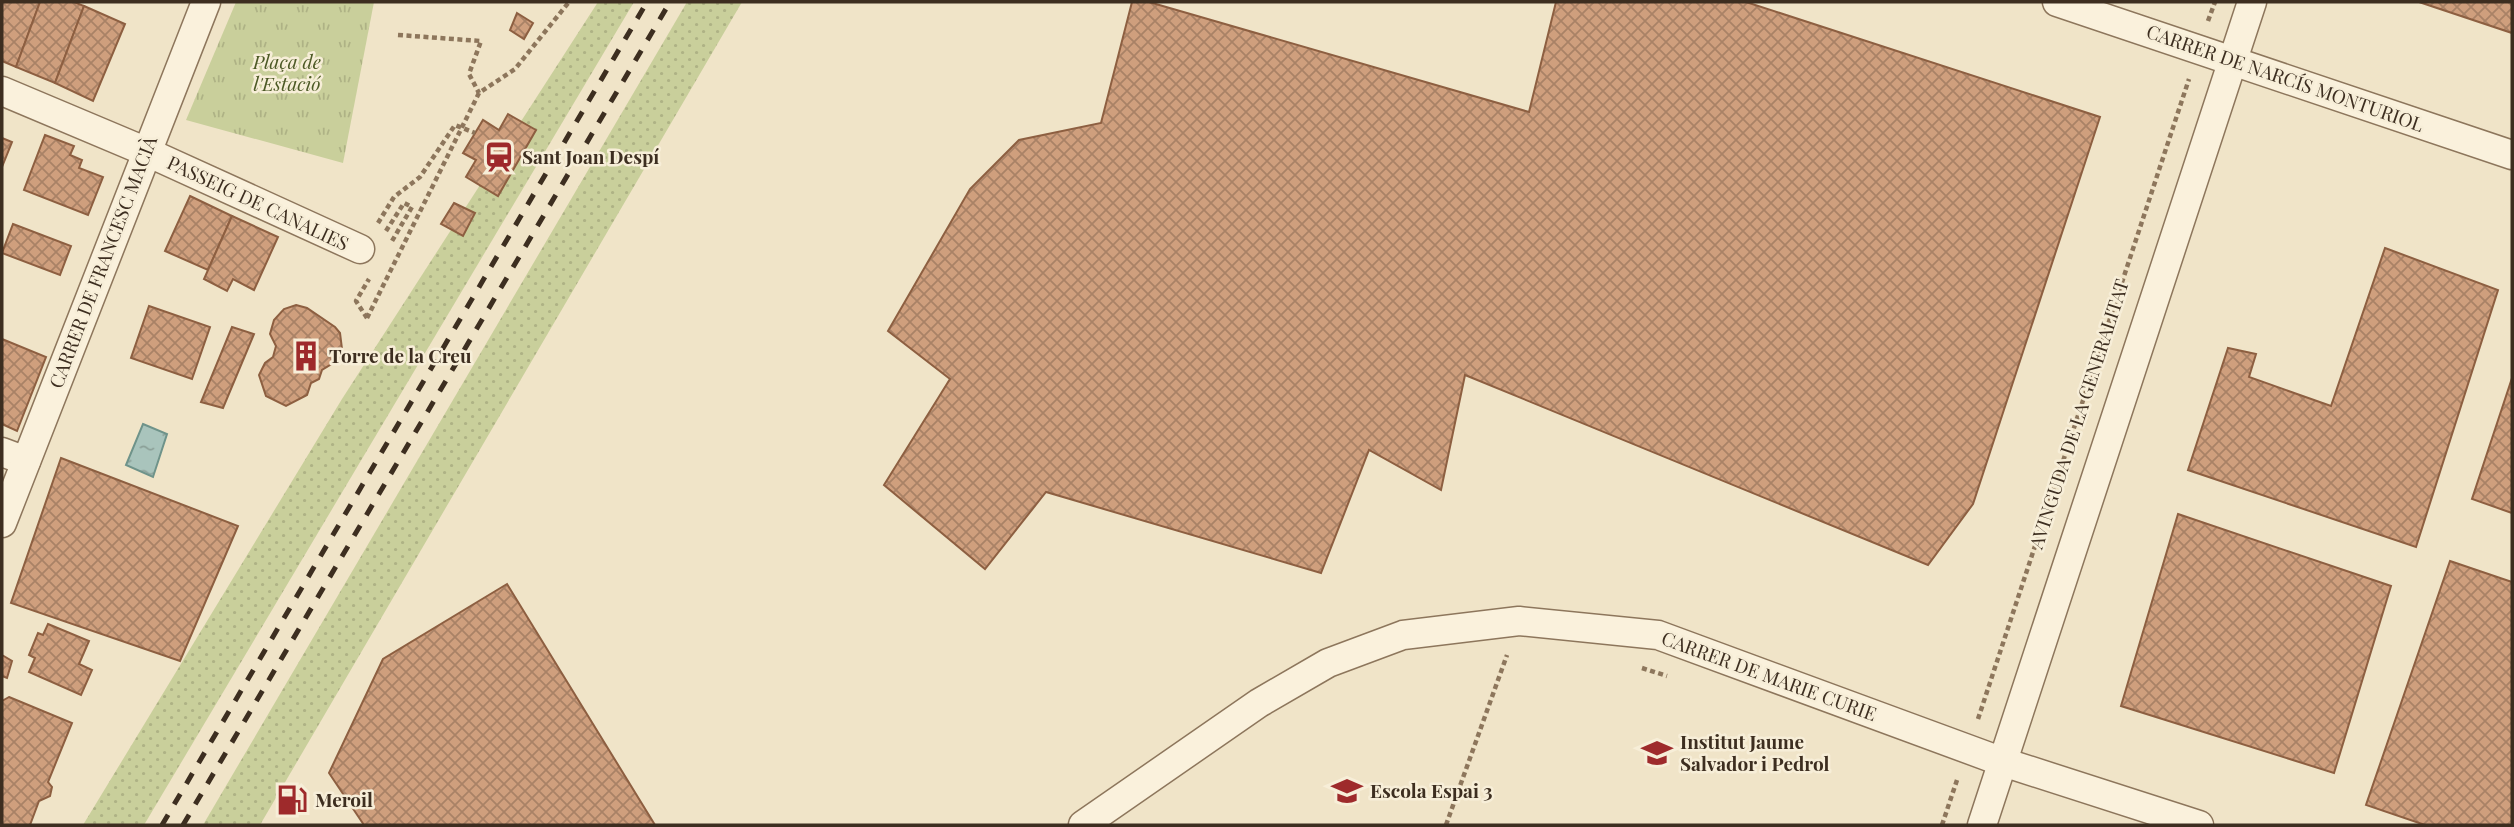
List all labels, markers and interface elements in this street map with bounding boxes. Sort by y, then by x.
street label: CARRER DE NARCÍS MONTURIOL [2143,17,2427,137]
park label: Plaça de l'Estació [252,48,321,96]
street label: CARRER DE FRANCESC MACIÀ [42,131,163,391]
station icon: Sant Joan Despí [482,140,516,174]
place label: Sant Joan Despí [522,143,659,169]
street label: PASSEIG DE CANALIES [163,149,353,256]
street label: AVINGUDA DE LA GENERALITAT [2022,275,2134,553]
building icon: Torre de la Creu [289,339,323,373]
place label: Torre de la Creu [329,342,472,368]
street label: CARRER DE MARIE CURIE [1658,624,1880,726]
place label: Institut Jaume Salvador i Pedrol [1680,728,1830,776]
school or university icon: Institut Jaume Salvador i Pedrol [1640,736,1674,770]
school or university icon: Escola Espai 3 [1330,774,1364,808]
place label: Escola Espai 3 [1370,777,1492,803]
fuel station icon: Meroil [275,783,309,817]
place label: Meroil [315,786,373,812]

